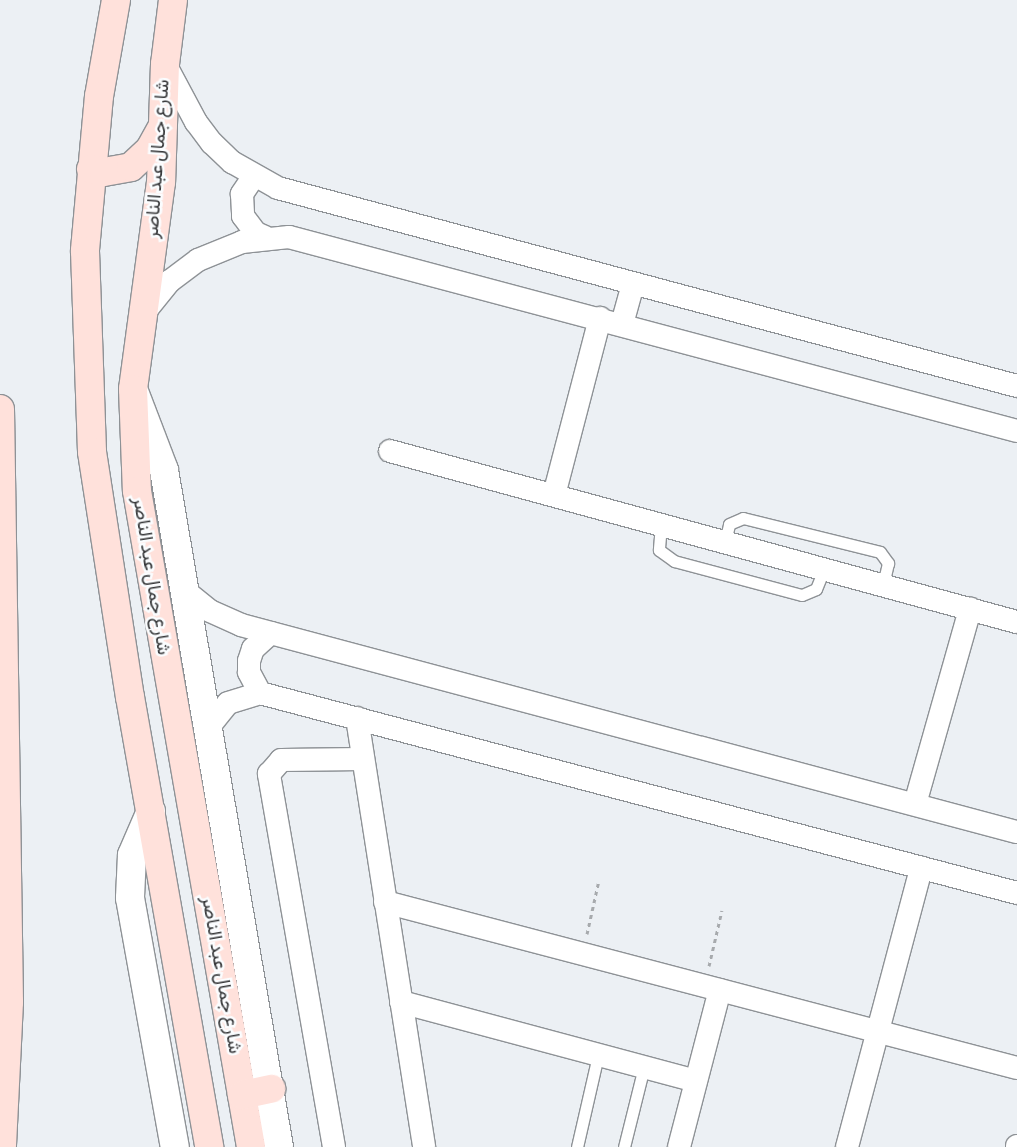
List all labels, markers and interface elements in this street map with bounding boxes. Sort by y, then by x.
street label: شارع جمال عبد الناصر [141,79,175,239]
street label: شارع جمال عبد الناصر [127,495,175,657]
street label: شارع جمال عبد الناصر [196,895,246,1055]

